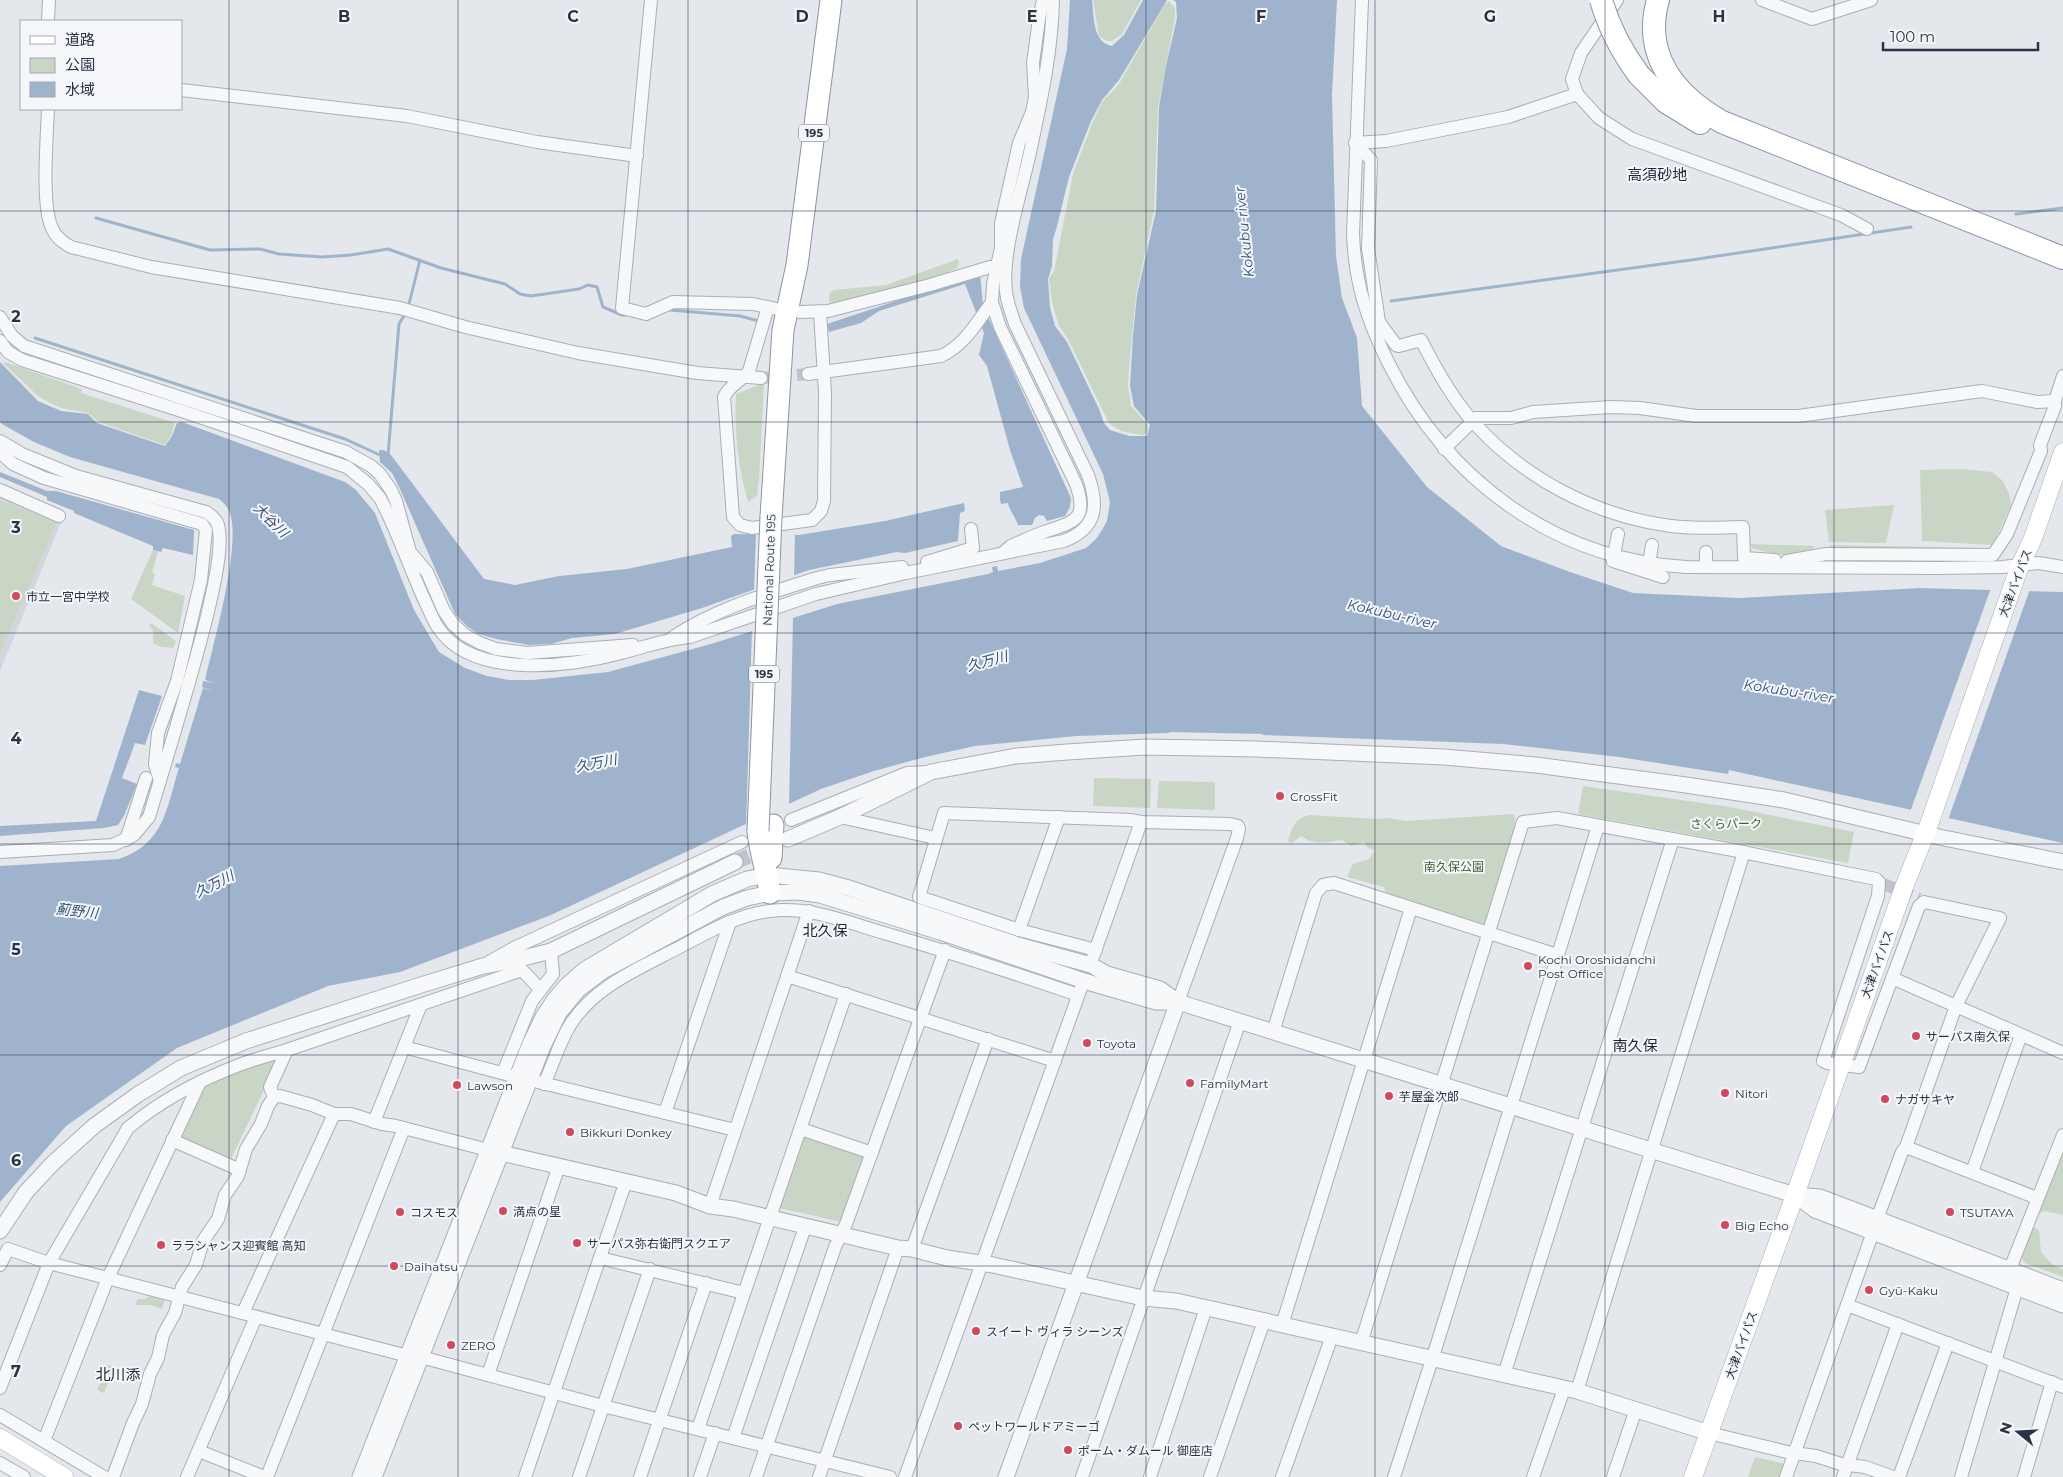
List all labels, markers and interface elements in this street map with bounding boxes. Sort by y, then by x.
text: B [338,7,350,26]
text: C [567,7,579,26]
text: D [795,7,809,26]
text: E [1027,7,1037,26]
text: F [1256,7,1266,26]
text: G [1484,7,1496,26]
text: H [1713,7,1725,26]
legend [20,20,182,110]
scale bar [1883,20,2038,52]
text: 100 m [1890,27,1935,46]
text: 道路 [65,30,95,49]
text: 公園 [65,55,95,74]
text: 水域 [65,80,95,99]
road number: 195 [799,125,829,142]
district label: 高須砂地 [1627,165,1687,184]
water label: Kokubu-river [1230,185,1258,278]
text: 2 [11,307,21,326]
water label: 大谷川 [250,499,294,542]
street label: National Route 195 [760,514,778,626]
text: 3 [10,518,21,537]
street label: 大津バイパス [1995,547,2035,619]
place label: 市立一宮中学校 [26,589,110,604]
marker: 市立一宮中学校 [10,590,22,602]
water label: Kokubu-river [1346,595,1439,633]
water label: 久万川 [964,646,1012,675]
road number: 195 [749,666,779,682]
water label: Kokubu-river [1743,675,1836,707]
text: 4 [10,729,22,748]
water label: 久万川 [574,750,620,776]
place label: CrossFit [1290,789,1338,804]
marker: CrossFit [1274,790,1286,802]
park label: さくらパーク [1690,816,1762,831]
park label: 南久保公園 [1424,859,1484,874]
water label: 久万川 [191,866,239,902]
water label: 薊野川 [55,900,101,922]
district label: 北久保 [802,921,848,940]
street label: 大津バイパス [1858,928,1896,1000]
text: 5 [11,940,21,959]
place label: Kochi Oroshidanchi Post Office [1538,952,1656,981]
marker: Kochi Oroshidanchi Post Office [1522,960,1534,972]
place label: サーパス南久保 [1926,1029,2010,1044]
marker: サーパス南久保 [1910,1030,1922,1042]
place label: Toyota [1097,1036,1136,1051]
district label: 南久保 [1612,1036,1658,1055]
marker: Toyota [1081,1037,1093,1049]
place label: FamilyMart [1200,1076,1269,1091]
marker: FamilyMart [1184,1077,1196,1089]
place label: Lawson [467,1078,513,1093]
marker: Lawson [451,1079,463,1091]
place label: Nitori [1735,1086,1768,1101]
marker: Nitori [1719,1087,1731,1099]
place label: 芋屋金次郎 [1399,1089,1459,1104]
marker: 芋屋金次郎 [1383,1090,1395,1102]
place label: ナガサキヤ [1895,1092,1955,1107]
marker: ナガサキヤ [1879,1093,1891,1105]
place label: Bikkuri Donkey [580,1125,672,1140]
marker: Bikkuri Donkey [564,1126,576,1138]
text: 6 [11,1151,21,1170]
place label: 満点の星 [513,1204,561,1219]
place label: コスモス [410,1205,458,1220]
marker: 満点の星 [497,1205,509,1217]
place label: TSUTAYA [1960,1205,2014,1220]
marker: コスモス [394,1206,406,1218]
marker: TSUTAYA [1944,1206,1956,1218]
place label: Big Echo [1735,1218,1789,1233]
marker: Big Echo [1719,1219,1731,1231]
place label: サーパス弥右衛門スクエア [587,1236,731,1251]
marker: サーパス弥右衛門スクエア [571,1237,583,1249]
place label: ララシャンス迎賓館 高知 [171,1238,306,1253]
marker: ララシャンス迎賓館 高知 [155,1239,167,1251]
place label: Daihatsu [404,1259,458,1274]
marker: Daihatsu [388,1260,400,1272]
place label: Gyū-Kaku [1879,1283,1938,1298]
marker: Gyū-Kaku [1863,1284,1875,1296]
street label: 大津バイパス [1722,1309,1760,1381]
place label: スイート ヴィラ シーンズ [986,1324,1123,1339]
marker: スイート ヴィラ シーンズ [970,1325,982,1337]
place label: ZERO [461,1338,496,1353]
marker: ZERO [445,1339,457,1351]
text: 7 [11,1362,21,1381]
district label: 北川添 [95,1365,141,1384]
north arrow [1993,1407,2043,1457]
place label: ペットワールドアミーゴ [968,1419,1100,1434]
marker: ペットワールドアミーゴ [952,1420,964,1432]
text: N [1995,1420,2016,1436]
place label: ポーム・ダムール 御座店 [1078,1443,1213,1458]
marker: ポーム・ダムール 御座店 [1062,1444,1074,1456]

